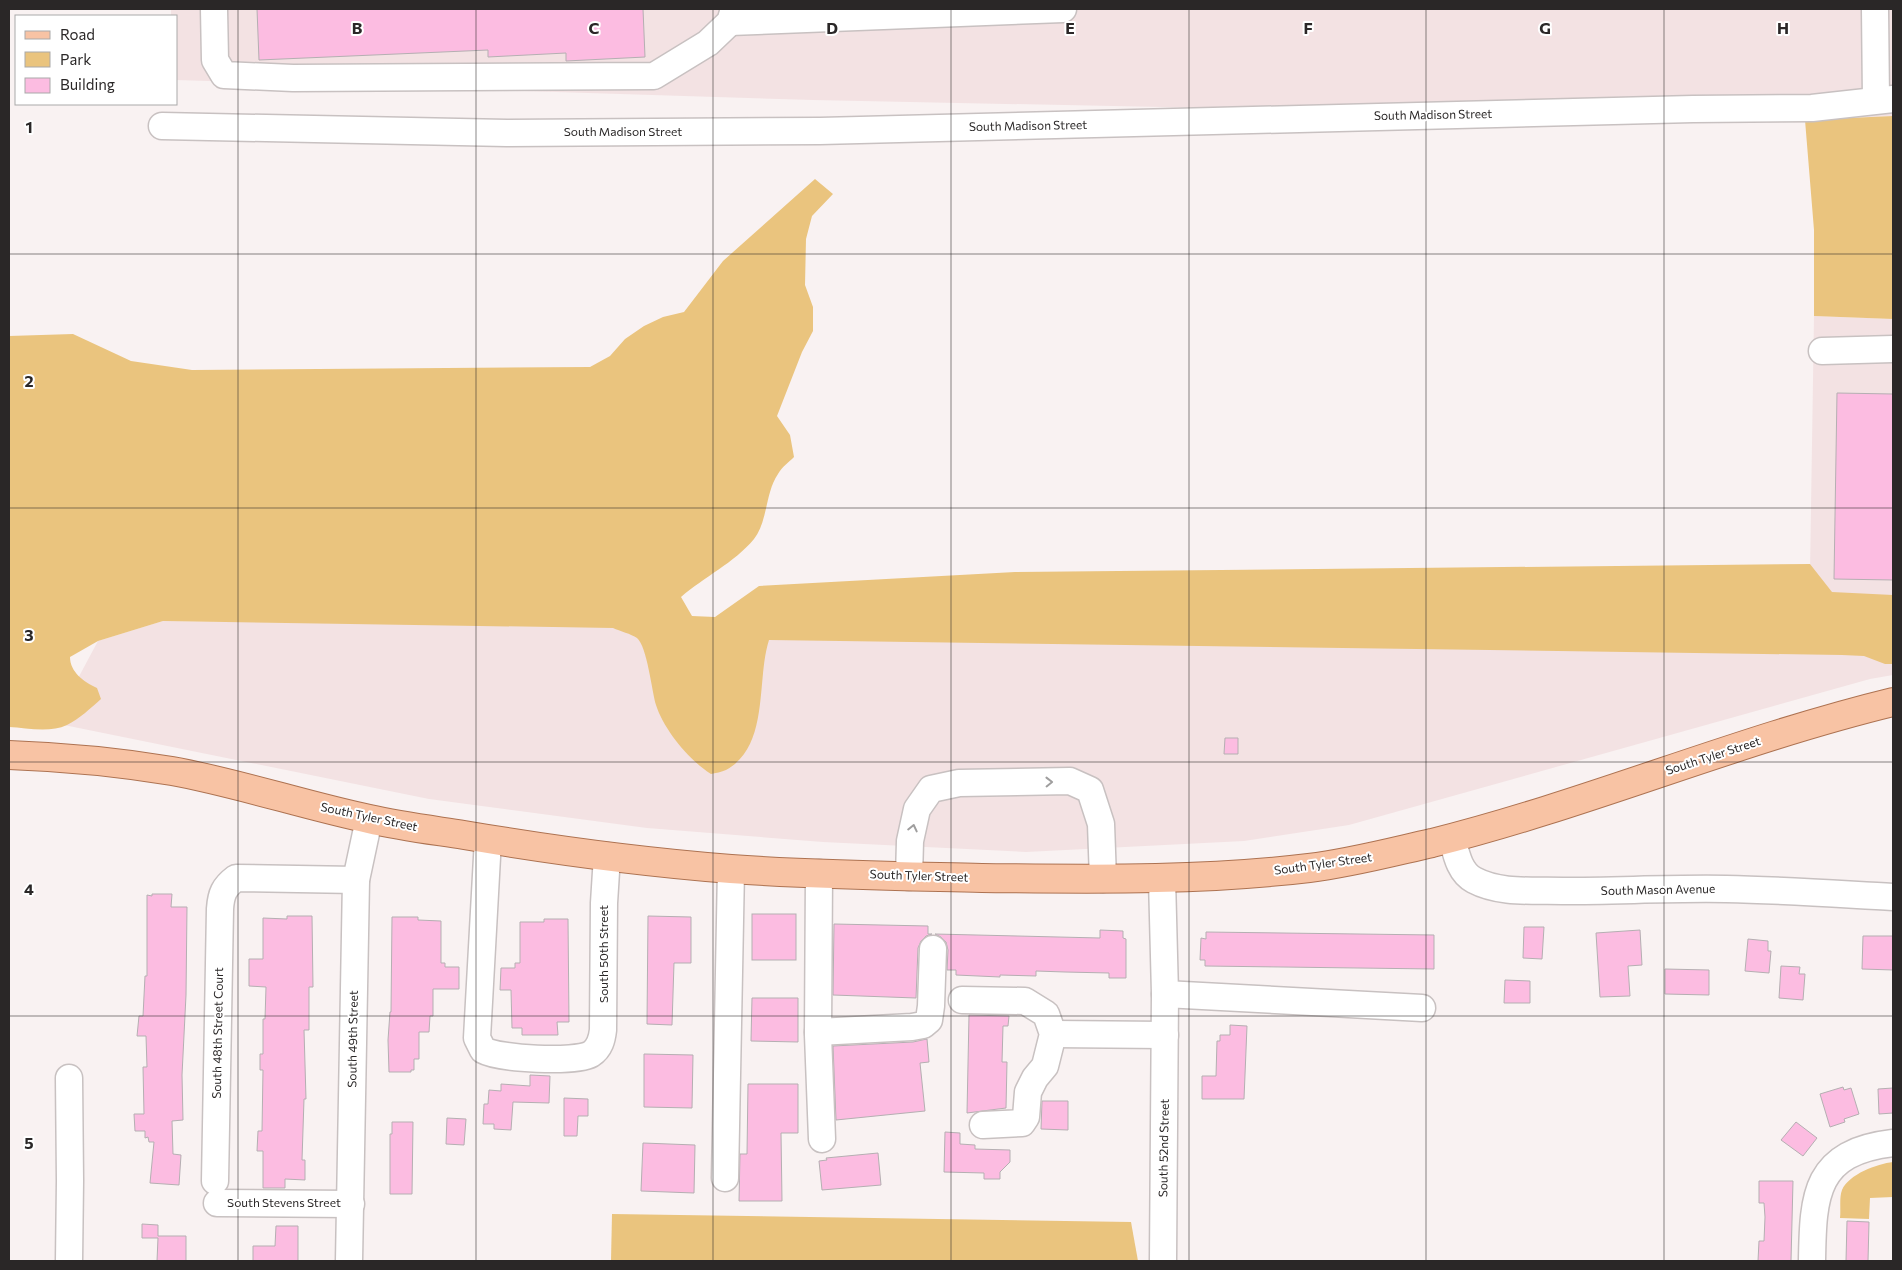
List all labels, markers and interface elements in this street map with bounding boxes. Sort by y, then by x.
legend [15,15,178,105]
text: B [352,18,363,37]
text: C [589,18,600,37]
text: D [826,18,838,37]
text: E [1065,18,1075,37]
text: F [1303,18,1313,37]
text: G [1539,18,1551,37]
text: H [1777,18,1789,37]
text: Road [60,25,95,43]
text: Park [60,50,91,68]
text: Building [60,75,115,93]
street label: South Madison Street [1374,106,1492,122]
text: 1 [25,117,33,136]
street label: South Madison Street [969,117,1087,133]
street label: South Madison Street [564,124,682,138]
text: 2 [24,371,34,390]
text: 3 [24,625,34,644]
street label: South Tyler Street [1664,733,1762,777]
one-way arrow [1045,776,1053,787]
street label: South Tyler Street [320,799,419,833]
one-way arrow [907,824,918,833]
street label: South Tyler Street [1273,849,1373,877]
street label: South Tyler Street [870,866,969,884]
text: 4 [24,879,34,898]
street label: South Mason Avenue [1601,881,1715,897]
street label: South 50th Street [596,905,610,1003]
street label: South 48th Street Court [209,967,225,1099]
street label: South 49th Street [344,990,360,1088]
street label: South 52nd Street [1155,1099,1171,1197]
text: 5 [24,1133,34,1152]
street label: South Stevens Street [227,1195,341,1209]

